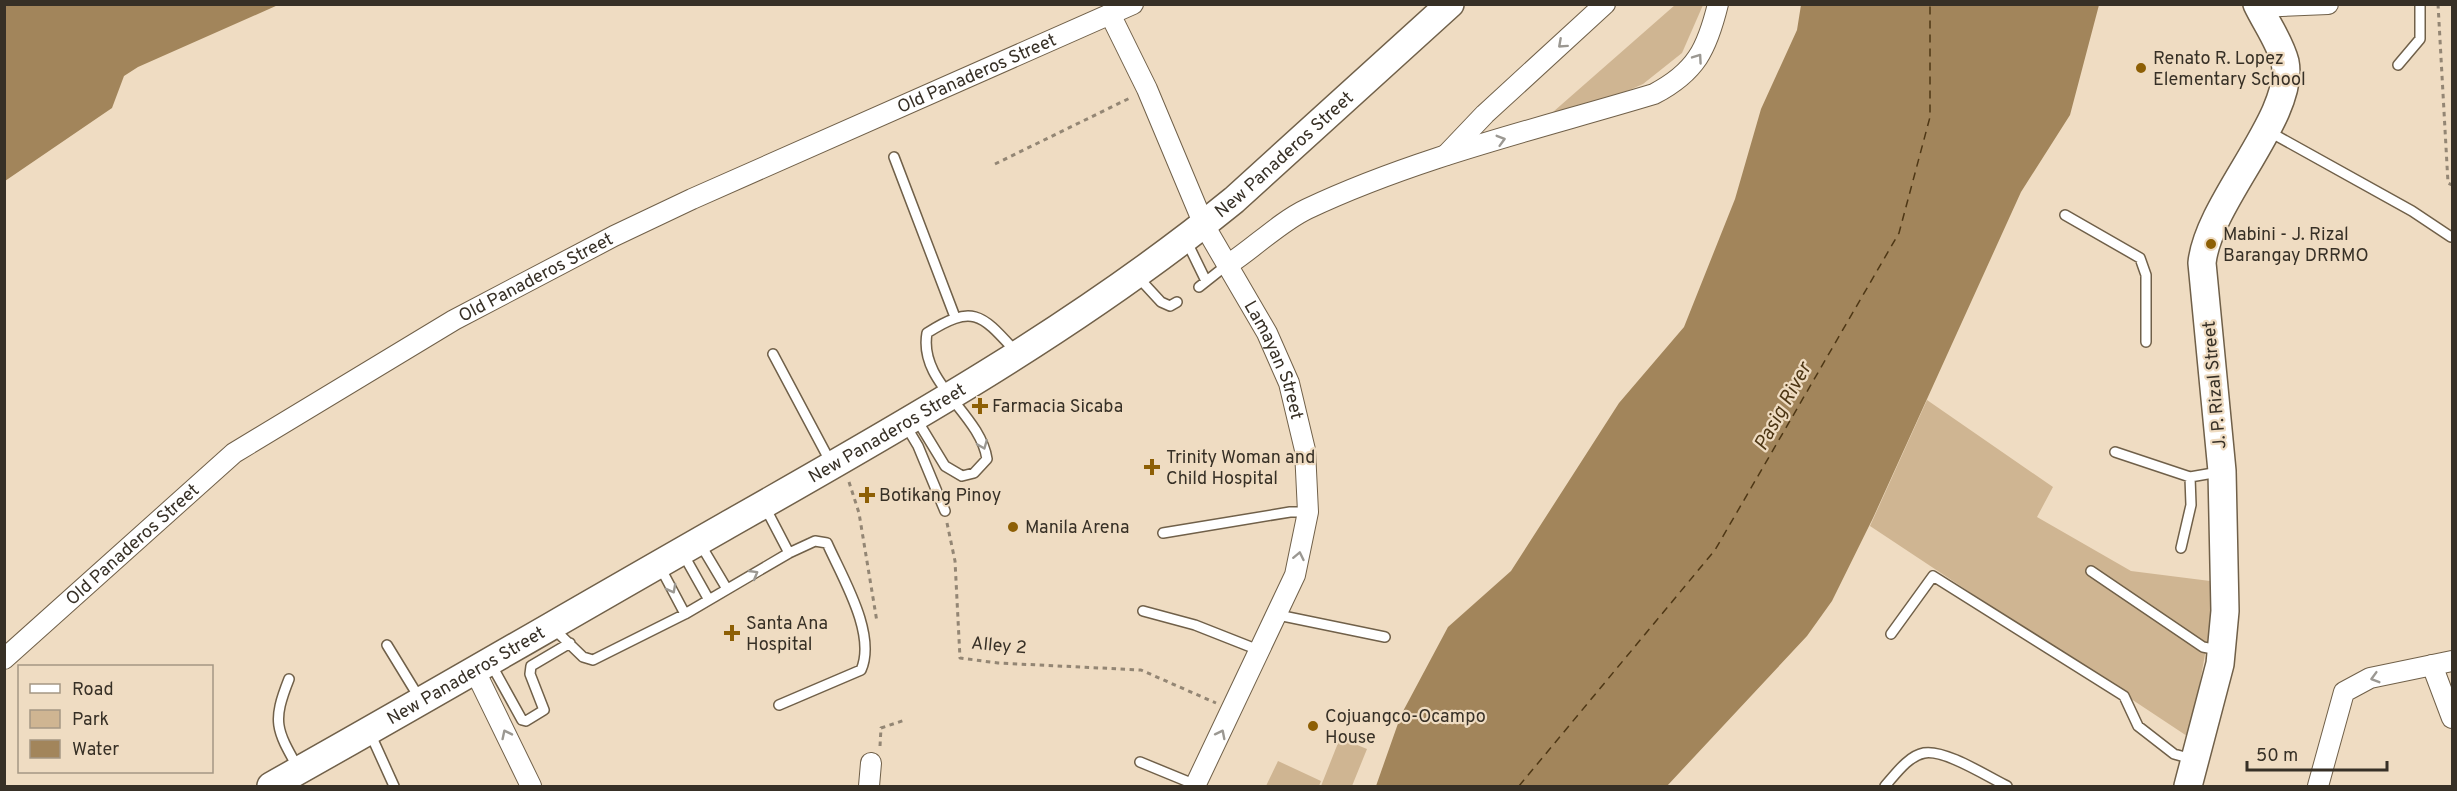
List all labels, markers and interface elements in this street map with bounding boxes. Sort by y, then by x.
street label: Old Panaderos Street [894,29,1060,120]
one-way arrow [1559,37,1569,48]
place label: Renato R. Lopez Elementary School [2153,48,2306,92]
one-way arrow [1691,54,1702,65]
marker: Renato R. Lopez Elementary School [2134,61,2148,75]
street label: New Panaderos Street [1211,87,1359,224]
one-way arrow [1495,135,1506,147]
place label: Mabini - J. Rizal Barangay DRRMO [2223,224,2369,268]
street label: Old Panaderos Street [455,228,618,329]
marker: Mabini - J. Rizal Barangay DRRMO [2204,237,2218,251]
street label: Lamayan Street [1238,297,1307,422]
street label: J. P. Rizal Street [2198,320,2233,450]
water label: Pasig River [1749,357,1819,456]
street label: New Panaderos Street [805,379,971,489]
place label: Farmacia Sicaba [992,396,1123,419]
marker: Farmacia Sicaba [973,399,987,413]
one-way arrow [975,439,988,449]
place label: Trinity Woman and Child Hospital [1166,447,1315,491]
marker: Trinity Woman and Child Hospital [1143,458,1161,476]
street label: Old Panaderos Street [62,480,205,611]
place label: Botikang Pinoy [879,485,1001,508]
marker: Botikang Pinoy [860,488,874,502]
place label: Manila Arena [1025,517,1129,540]
marker: Manila Arena [1006,520,1020,534]
one-way arrow [1292,551,1305,561]
one-way arrow [748,570,758,581]
one-way arrow [665,583,676,593]
place label: Santa Ana Hospital [746,613,828,657]
street label: New Panaderos Street [383,622,550,731]
marker: Santa Ana Hospital [723,624,741,642]
street label: Alley 2 [970,633,1028,660]
legend [18,665,213,773]
one-way arrow [2370,671,2381,683]
text: Road [72,679,114,702]
place label: Cojuangco-Ocampo House [1325,706,1486,750]
text: Park [72,709,109,732]
marker: Cojuangco-Ocampo House [1306,719,1320,733]
one-way arrow [501,729,513,740]
one-way arrow [1214,730,1225,740]
scale bar [2247,734,2386,772]
text: Water [72,739,119,762]
text: 50 m [2256,745,2298,768]

